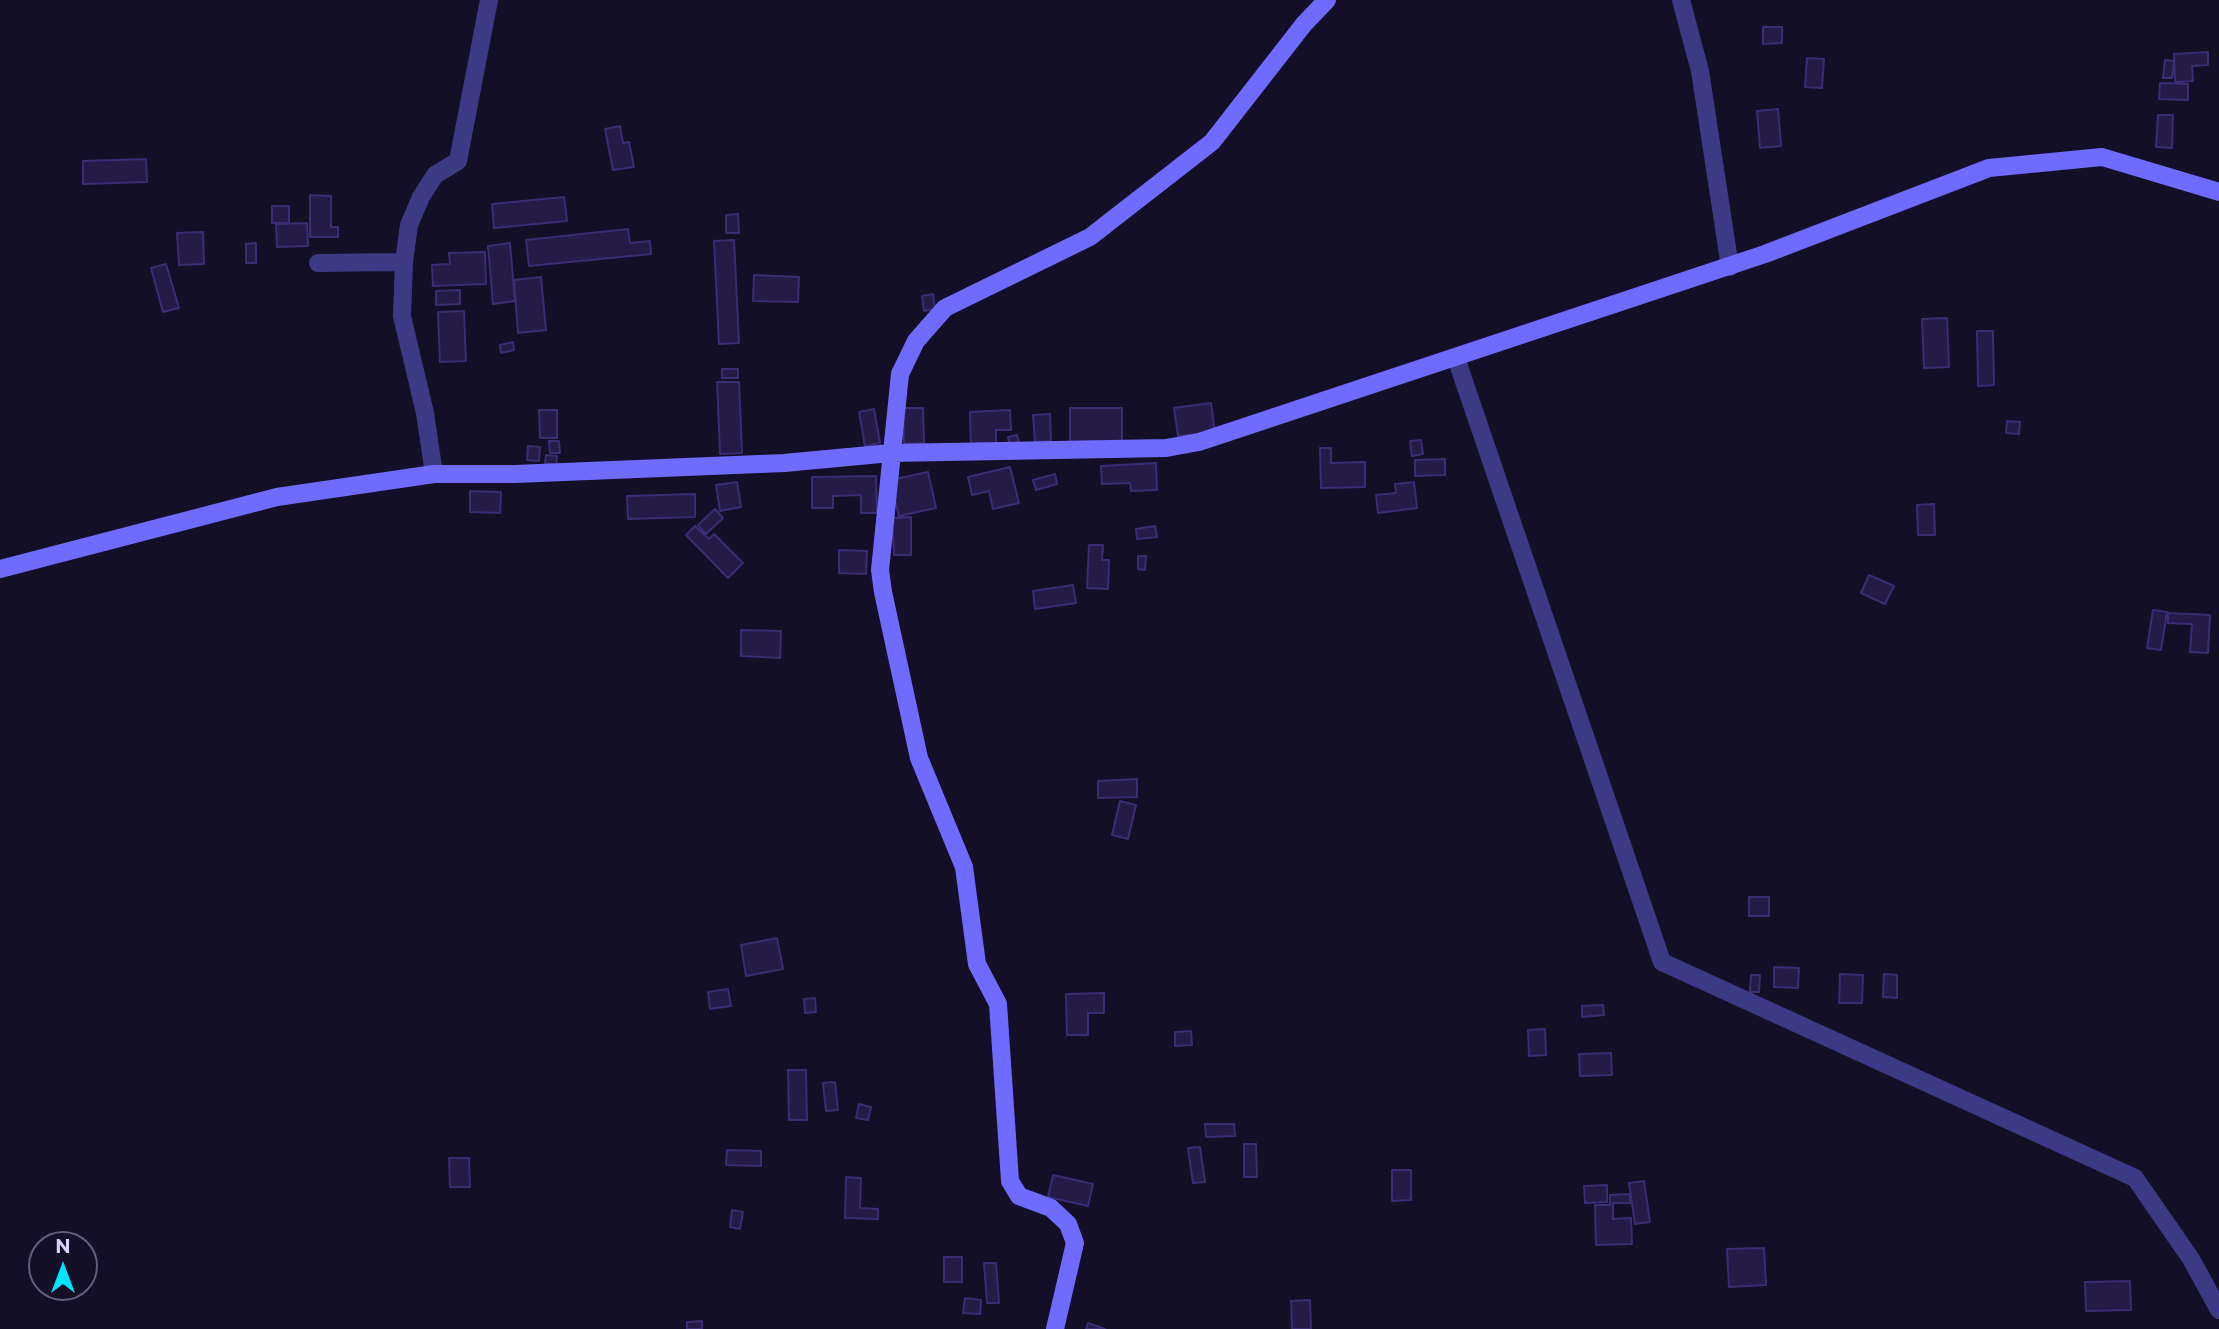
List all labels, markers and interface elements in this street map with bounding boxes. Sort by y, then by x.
north arrow [28,1231,98,1301]
text: N [55,1235,71,1258]

